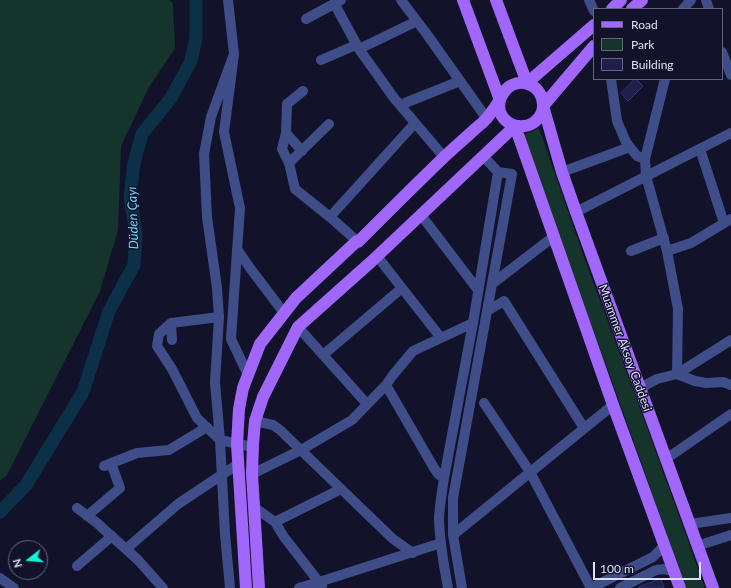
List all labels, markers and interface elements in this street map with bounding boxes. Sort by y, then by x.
legend [593,8,723,80]
text: Road [631,17,658,32]
text: Park [631,37,654,52]
text: Building [631,57,674,72]
water label: Düden Çayı [124,186,142,250]
street label: Muammer Aksoy Caddesi [595,282,655,414]
north arrow [8,540,48,580]
scale bar [595,554,703,580]
text: N [10,557,24,569]
text: 100 m [600,561,634,576]

